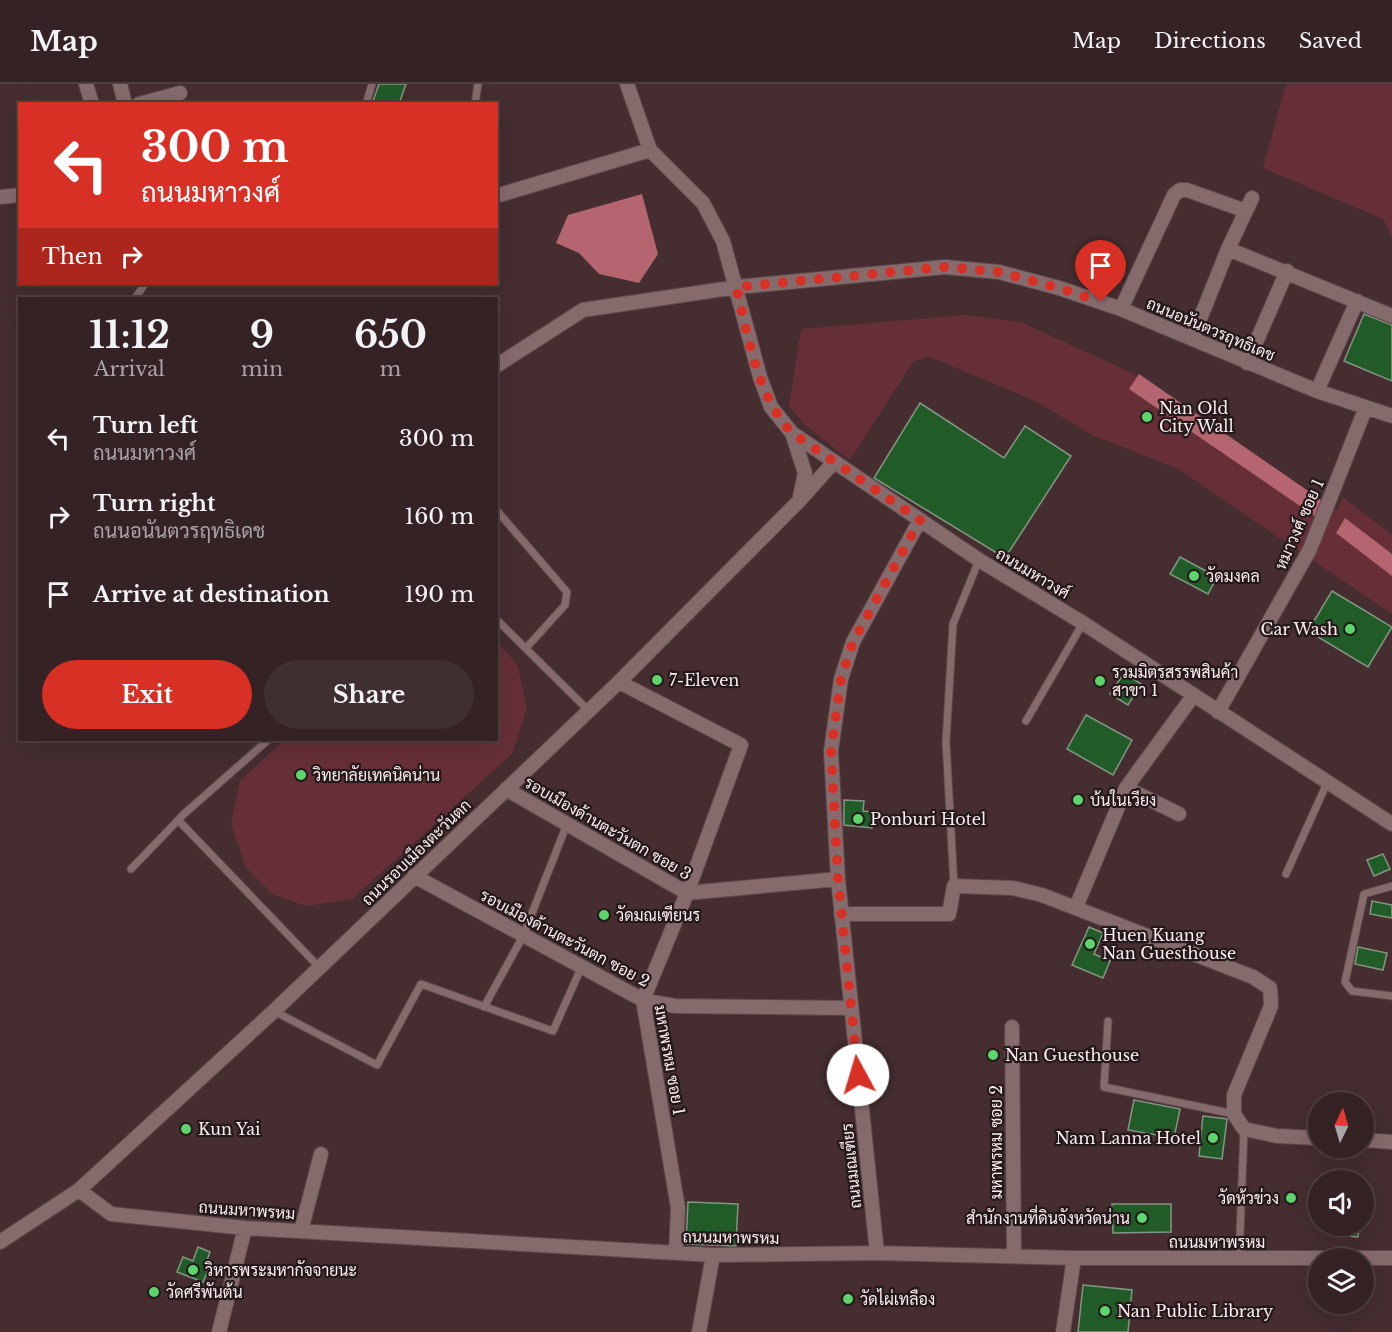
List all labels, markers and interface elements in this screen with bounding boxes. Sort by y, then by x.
text: Map [30,24,98,59]
text: Map [1072,28,1121,54]
text: Directions [1154,28,1266,54]
text: Saved [1299,28,1362,54]
text: 300 m [141,121,289,173]
icon: left [42,126,120,204]
text: ถนนมหาวงศ์ [141,176,280,209]
icon: right [115,240,148,273]
pin [1075,240,1126,302]
text: Then [42,243,103,270]
icon: arrive [1084,249,1117,282]
street label: ถนนอนันตวรฤทธิเดช [1144,293,1278,365]
text: 11:12 [89,313,170,358]
text: 9 [250,313,274,358]
text: 650 [354,313,427,358]
text: Arrival [94,357,165,381]
text: min [241,357,283,381]
text: m [380,357,401,381]
place label: Nan Old City Wall [1159,398,1234,436]
marker: Nan Old City Wall [1140,410,1154,424]
text: Turn left [93,412,198,439]
icon: left [42,422,75,455]
text: 300 m [399,425,474,452]
text: ถนนมหาวงศ์ [93,441,196,465]
street label: หมาวงศ์ ซอย 1 [1268,475,1328,573]
text: Turn right [93,490,215,517]
icon: right [42,500,75,533]
text: 160 m [404,503,474,530]
text: ถนนอนันตวรฤทธิเดช [93,519,265,543]
street label: ถนนมหาวงศ์ [992,541,1075,603]
place label: วัดมงคล [1206,566,1260,586]
marker: วัดมงคล [1187,569,1201,583]
icon: arrive [42,578,75,611]
text: Arrive at destination [93,581,330,608]
text: 190 m [404,581,474,608]
place label: Car Wash [1261,619,1338,639]
marker: Car Wash [1343,622,1357,636]
button: Exit [42,660,252,729]
button: Share [264,660,474,729]
place label: รวมมิตรสรรพสินค้า สาขา 1 [1112,662,1238,700]
place label: 7-Eleven [669,670,739,690]
marker: 7-Eleven [650,673,664,687]
marker: รวมมิตรสรรพสินค้า สาขา 1 [1093,674,1107,688]
place label: วิทยาลัยเทคนิคน่าน [312,765,440,785]
marker: วิทยาลัยเทคนิคน่าน [294,768,308,782]
street label: รอบเมืองด้านตะวันตก ซอย 3 [521,772,695,884]
place label: บ้นในเวียง [1090,789,1156,810]
marker: บ้นในเวียง [1071,793,1085,807]
street label: ถนนรอบเมืองตะวันตก [357,795,475,909]
place label: Ponburi Hotel [870,809,986,829]
marker: Ponburi Hotel [851,812,865,826]
street label: รอบเมืองด้านตะวันตก ซอย 2 [477,885,653,991]
place label: วัดมณเฑียนร [616,904,700,925]
marker: วัดมณเฑียนร [597,908,611,922]
place label: Huen Kuang Nan Guesthouse [1102,925,1236,963]
marker: Huen Kuang Nan Guesthouse [1083,937,1097,951]
street label: มหาพรหม ซอย 1 [650,1003,690,1117]
position arrow [826,1043,890,1107]
place label: Nan Guesthouse [1005,1045,1139,1065]
marker: Nan Guesthouse [986,1048,1000,1062]
street label: มหาพรหม ซอย 2 [986,1085,1006,1199]
north arrow [1308,1092,1374,1158]
map controls [1308,1092,1374,1314]
place label: Kun Yai [198,1119,261,1139]
marker: Kun Yai [179,1122,193,1136]
street label: ถนนมณเฑียร [836,1122,865,1210]
place label: Nam Lanna Hotel [1055,1128,1201,1148]
marker: Nam Lanna Hotel [1206,1131,1220,1145]
button: sound [1308,1170,1374,1236]
place label: วัดห้วข่วง [1218,1188,1279,1208]
marker: วัดห้วข่วง [1284,1191,1298,1205]
street label: ถนนมหาพรหม [198,1197,296,1223]
place label: สำนักงานที่ดินจังหวัดน่าน [966,1204,1130,1228]
marker: สำนักงานที่ดินจังหวัดน่าน [1135,1211,1149,1225]
street label: ถนนมหาพรหม [682,1226,780,1248]
street label: ถนนมหาพรหม [1169,1232,1265,1252]
button: layers [1308,1248,1374,1314]
place label: วิหารพระมหากัจจายนะ [204,1260,357,1280]
marker: วิหารพระมหากัจจายนะ [186,1263,200,1277]
place label: วัดศรีพันต้น [166,1281,243,1302]
marker: วัดศรีพันต้น [147,1285,161,1299]
place label: วัดไผ่เทลือง [860,1288,935,1309]
marker: วัดไผ่เทลือง [841,1292,855,1306]
place label: Nan Public Library [1117,1301,1274,1321]
marker: Nan Public Library [1098,1304,1112,1318]

